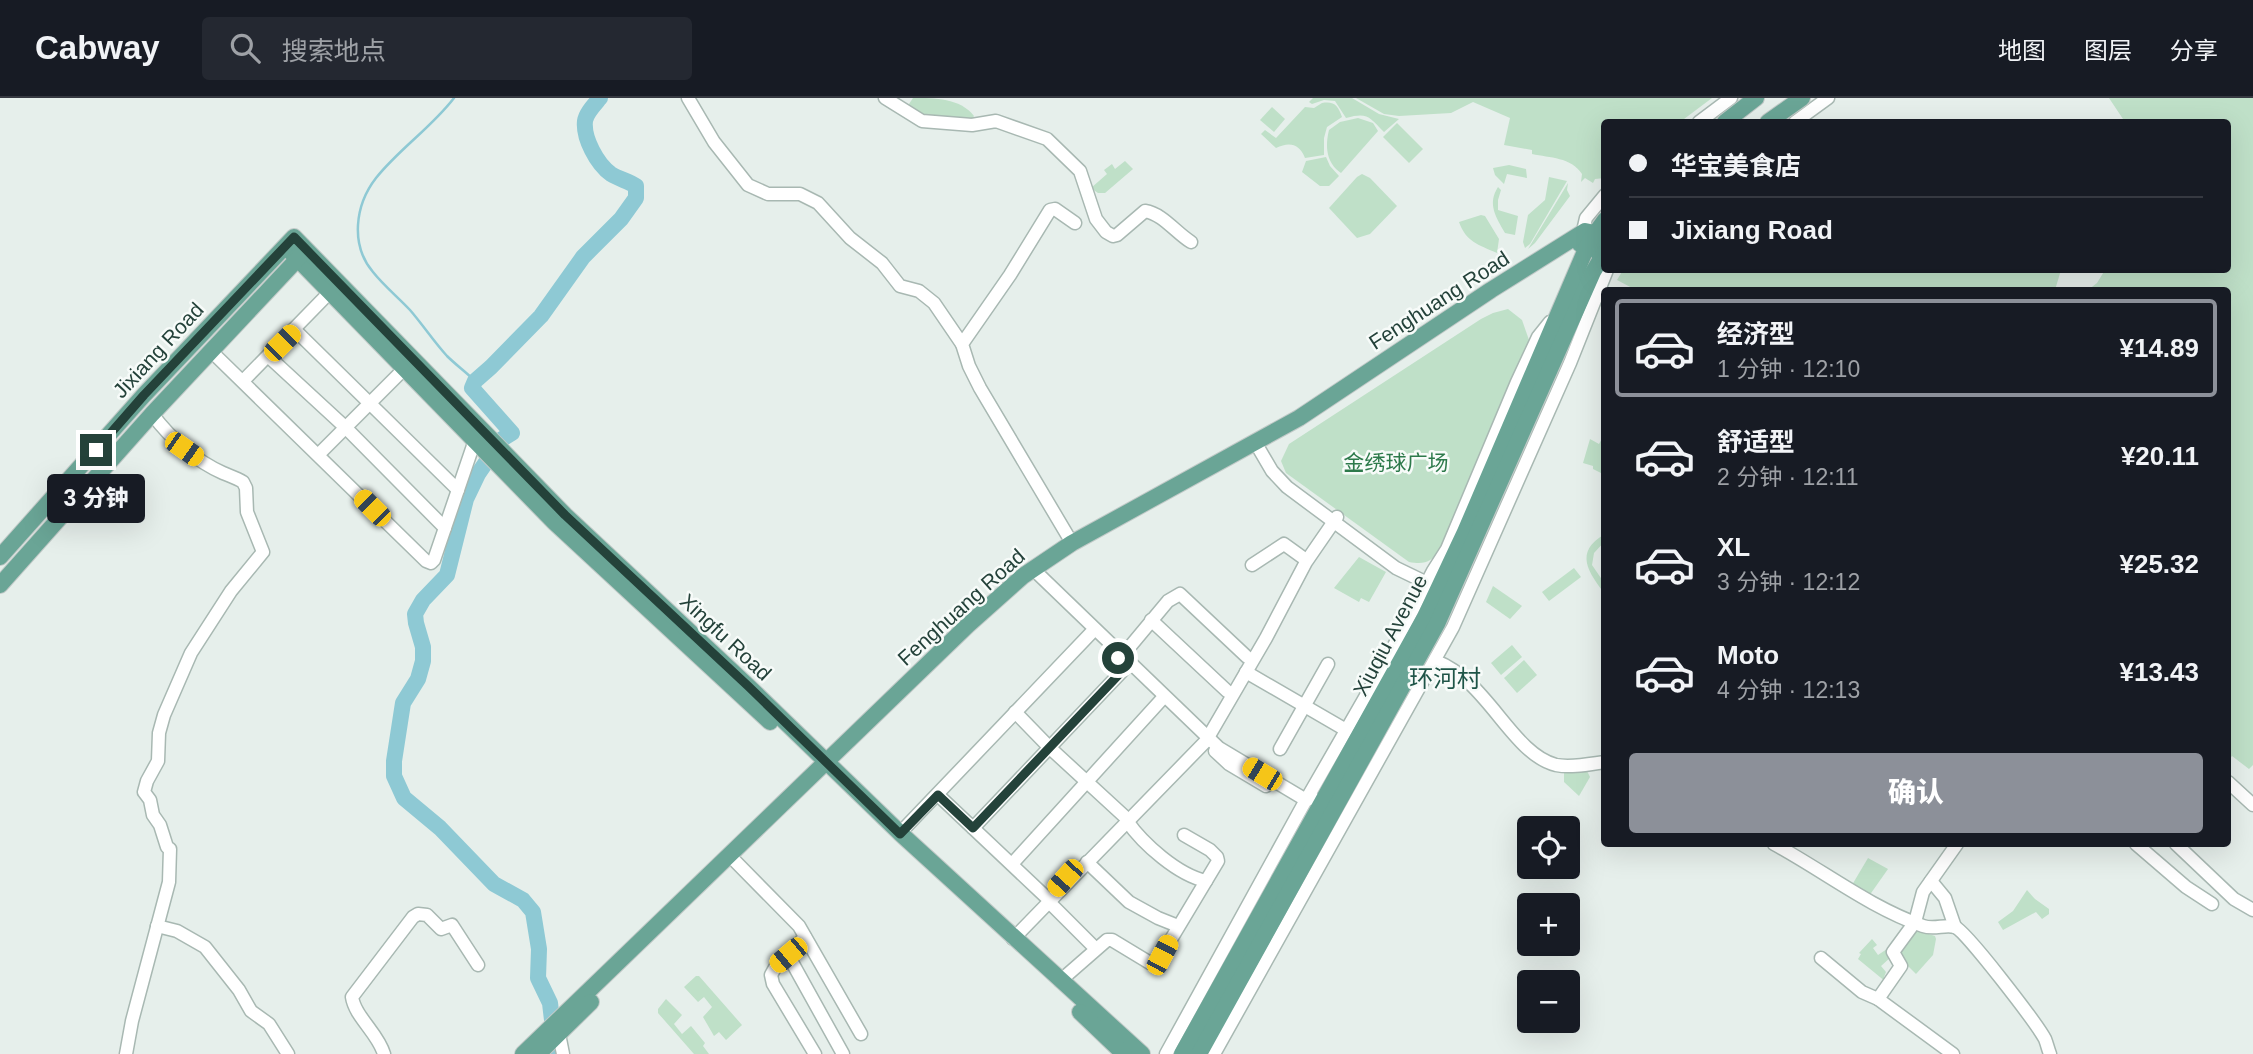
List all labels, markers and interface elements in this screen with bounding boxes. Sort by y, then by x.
search box [202,17,692,80]
text: Cabway [35,29,160,66]
icon: search [226,29,264,67]
text: 搜索地点 [282,36,386,66]
text: 地图 [1998,37,2046,64]
text: 图层 [2084,37,2132,64]
text: 分享 [2170,37,2218,64]
text: 华宝美食店 [1671,151,1801,181]
text: Jixiang Road [1671,215,1833,245]
street label: Fenghuang Road [1365,246,1513,354]
street label: Jixiang Road [108,298,208,402]
icon: car [1633,317,1696,380]
text: 经济型 [1717,319,1795,349]
car [260,321,305,365]
text: ¥14.89 [2119,333,2199,363]
text: 1 分钟 · 12:10 [1717,356,1860,382]
icon: car [1633,425,1696,488]
text: 舒适型 [1717,427,1795,457]
car [161,428,208,470]
route end [80,434,112,466]
text: ¥20.11 [2121,441,2199,471]
park label: 金绣球广场 [1344,451,1449,474]
text: 2 分钟 · 12:11 [1717,464,1858,490]
callout: 3 分钟 [47,474,145,524]
text: 3 分钟 [63,485,129,511]
car [350,486,395,530]
text: XL [1717,532,1750,562]
icon: car [1633,533,1696,596]
street label: Fenghuang Road [893,544,1029,670]
text: ¥25.32 [2119,549,2199,579]
text: 3 分钟 · 12:12 [1717,569,1860,595]
street label: Xiuqiu Avenue [1348,570,1432,700]
street label: Xingfu Road [676,589,776,685]
text: Moto [1717,640,1779,670]
icon: car [1633,641,1696,704]
route start [1102,642,1134,674]
text: ¥13.43 [2119,657,2199,687]
district label: 环河村 [1409,665,1481,692]
text: 4 分钟 · 12:13 [1717,677,1860,703]
button: 确认 [1629,753,2203,833]
car [1239,754,1286,794]
map controls [1517,816,1580,1033]
button: locate [1517,816,1580,879]
car [1044,855,1087,901]
button: + [1517,893,1580,956]
car [1143,932,1182,978]
car [766,933,811,977]
button: − [1517,970,1580,1033]

